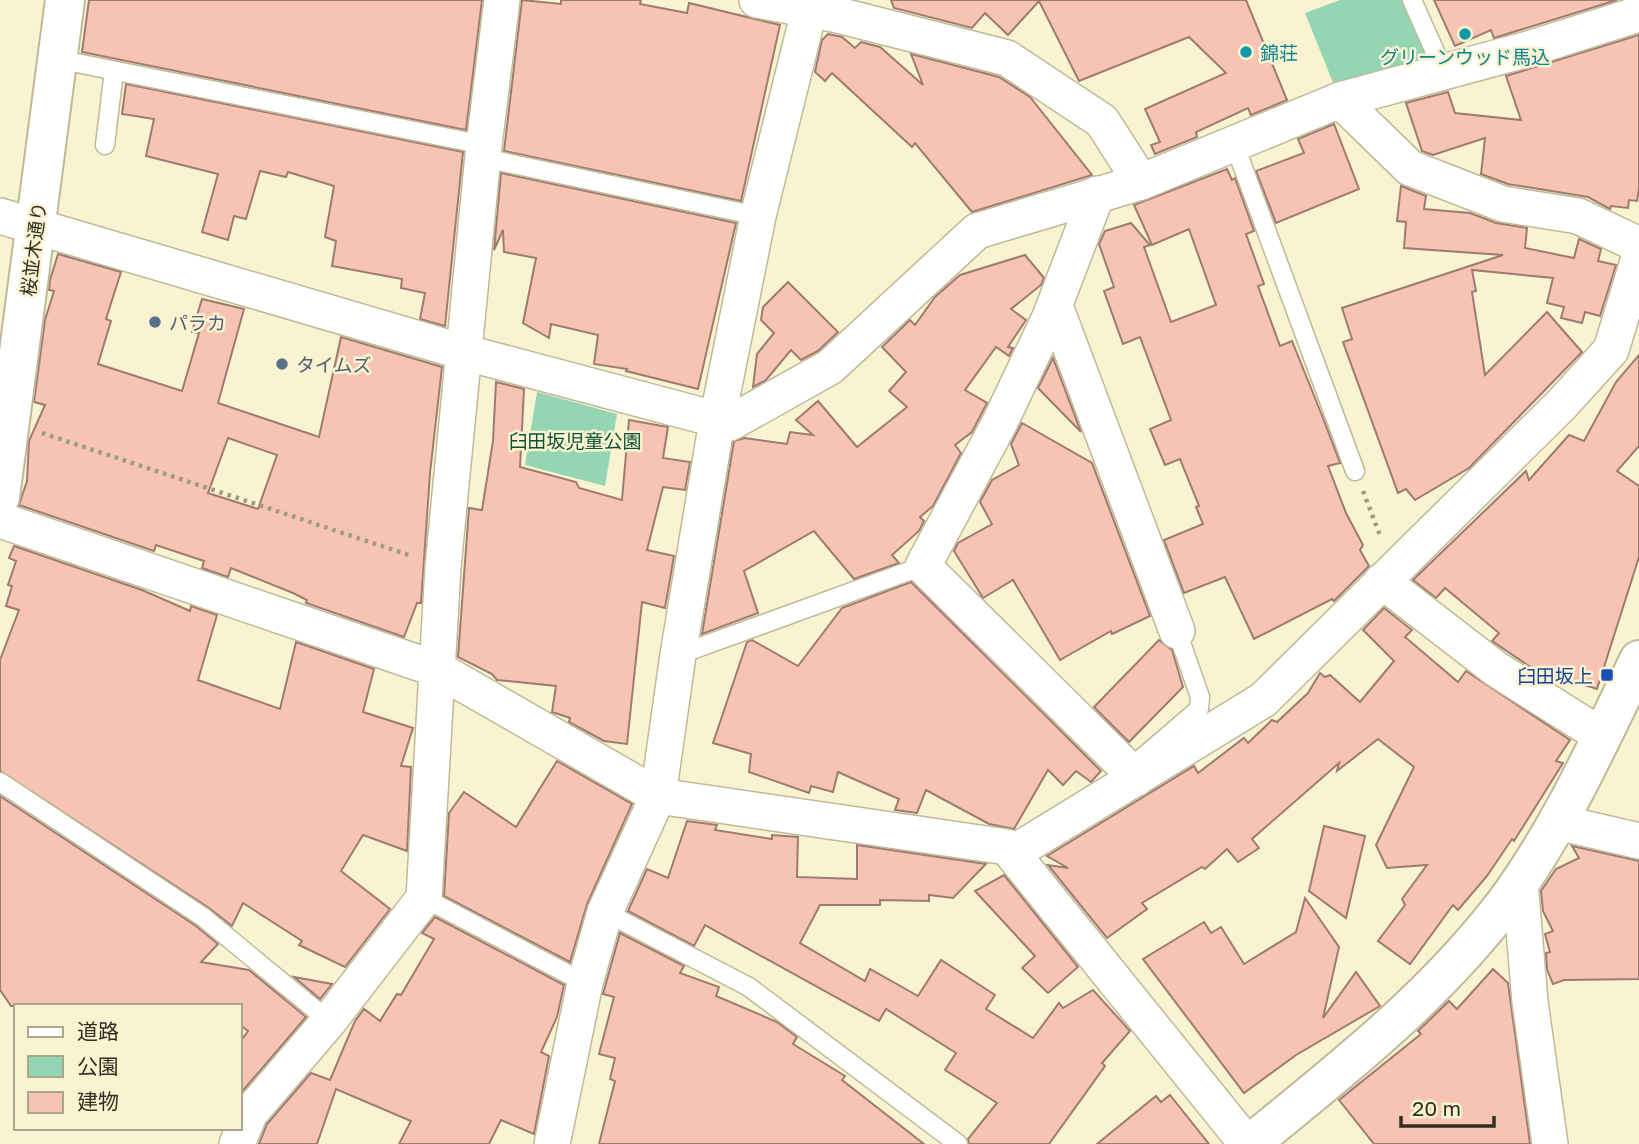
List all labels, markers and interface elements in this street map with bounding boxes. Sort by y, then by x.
marker: グリーンウッド馬込 [1457,26,1473,42]
place label: 錦荘 [1260,41,1298,64]
marker: 錦荘 [1238,44,1254,60]
place label: グリーンウッド馬込 [1380,45,1550,68]
street label: 桜並木通り [16,200,50,298]
place label: パラカ [169,311,226,334]
marker: パラカ [147,314,163,330]
place label: タイムズ [296,353,372,376]
marker: タイムズ [274,356,290,372]
park label: 臼田坂児童公園 [508,429,642,452]
place label: 臼田坂上 [1517,664,1593,687]
marker: 臼田坂上 [1599,667,1615,683]
legend [14,1004,242,1130]
text: 道路 [77,1018,119,1044]
text: 公園 [77,1053,119,1079]
scale bar [1401,1084,1494,1128]
text: 建物 [77,1088,119,1114]
text: 20 m [1412,1095,1461,1121]

